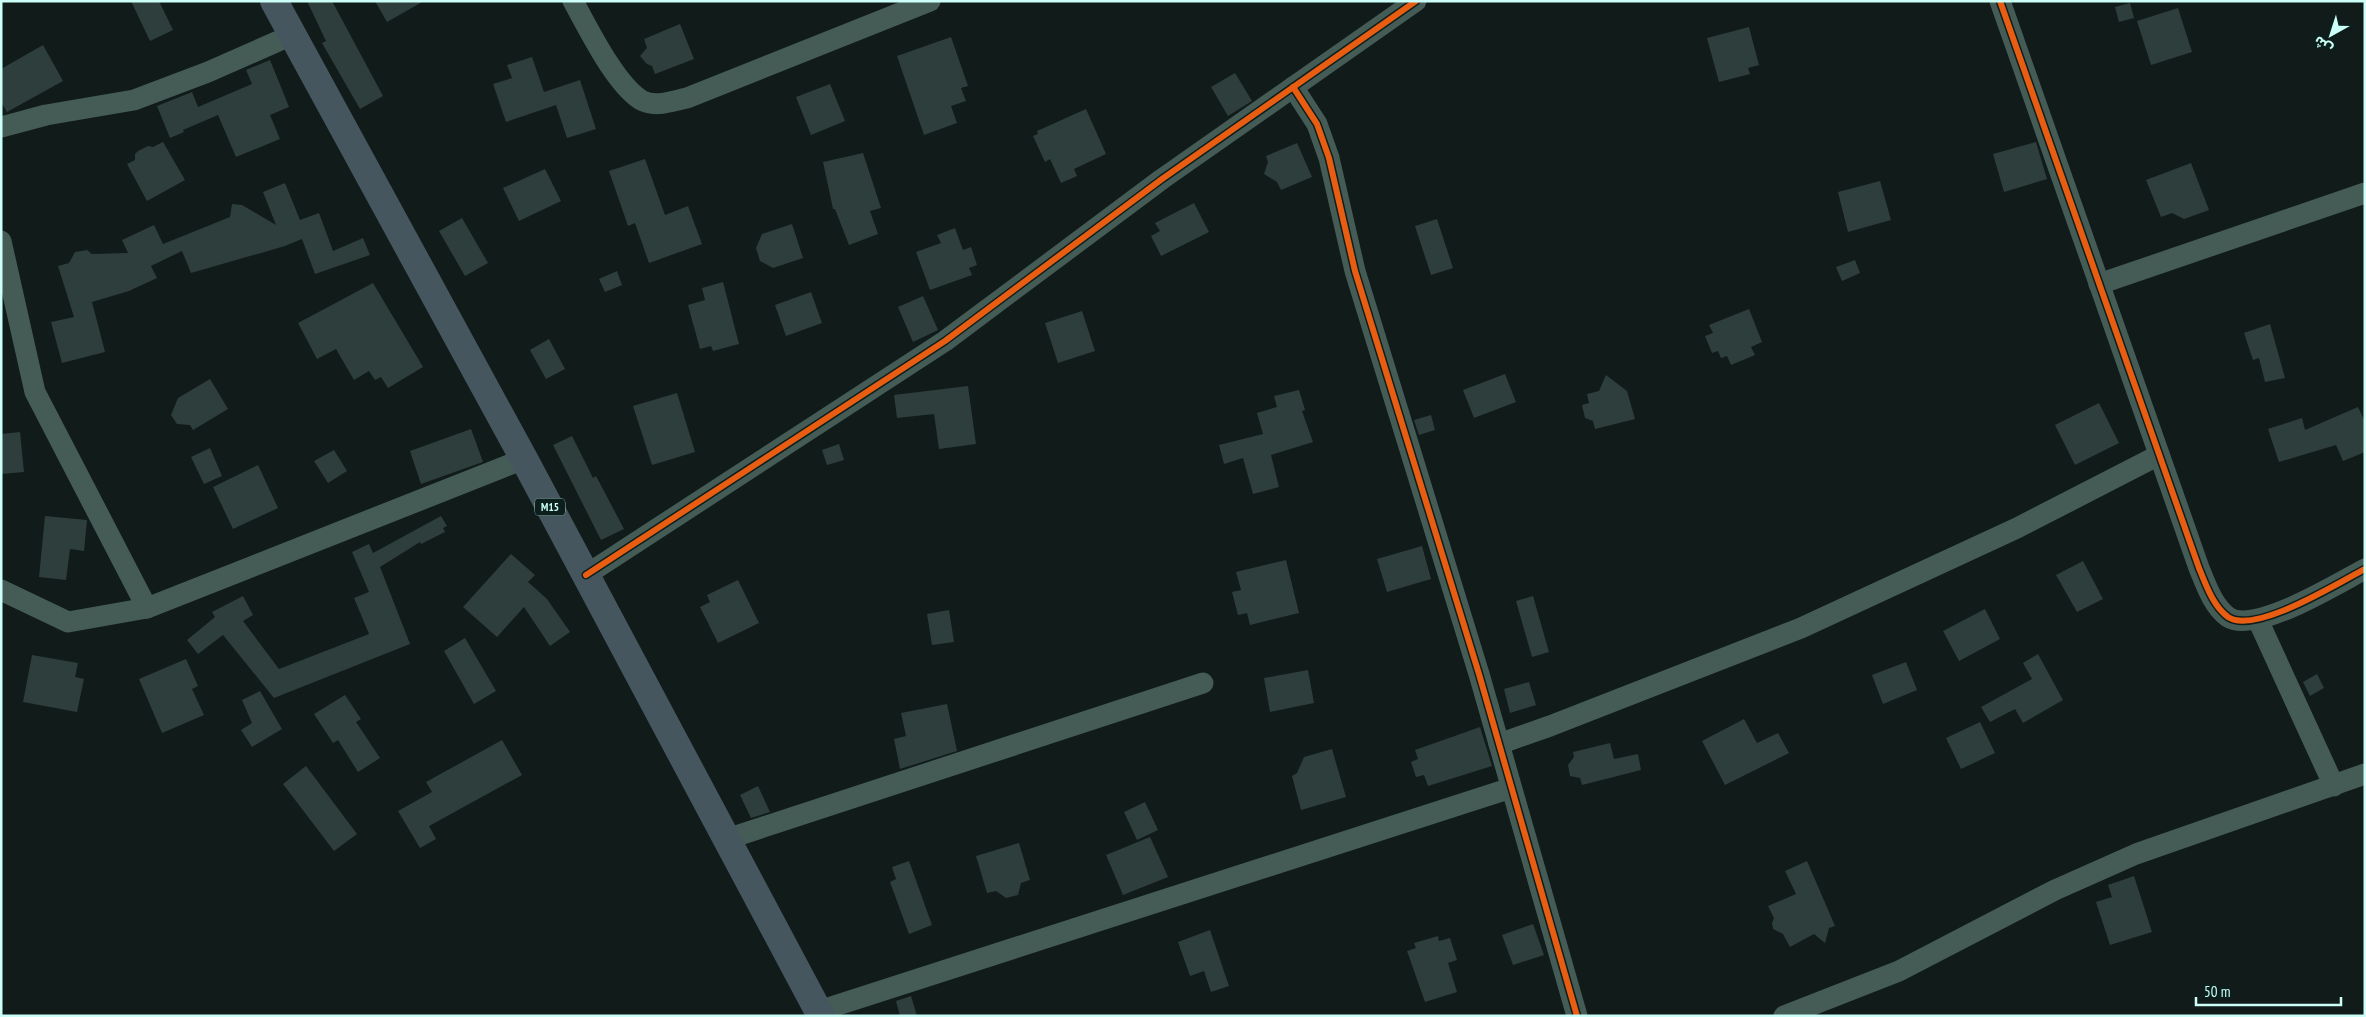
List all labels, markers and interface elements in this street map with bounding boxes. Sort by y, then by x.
north arrow [2306,10,2356,60]
text: ش [2310,32,2336,58]
road number: M15 [535,498,565,516]
scale bar [2196,974,2341,1006]
text: 50 m [2204,982,2230,1001]

